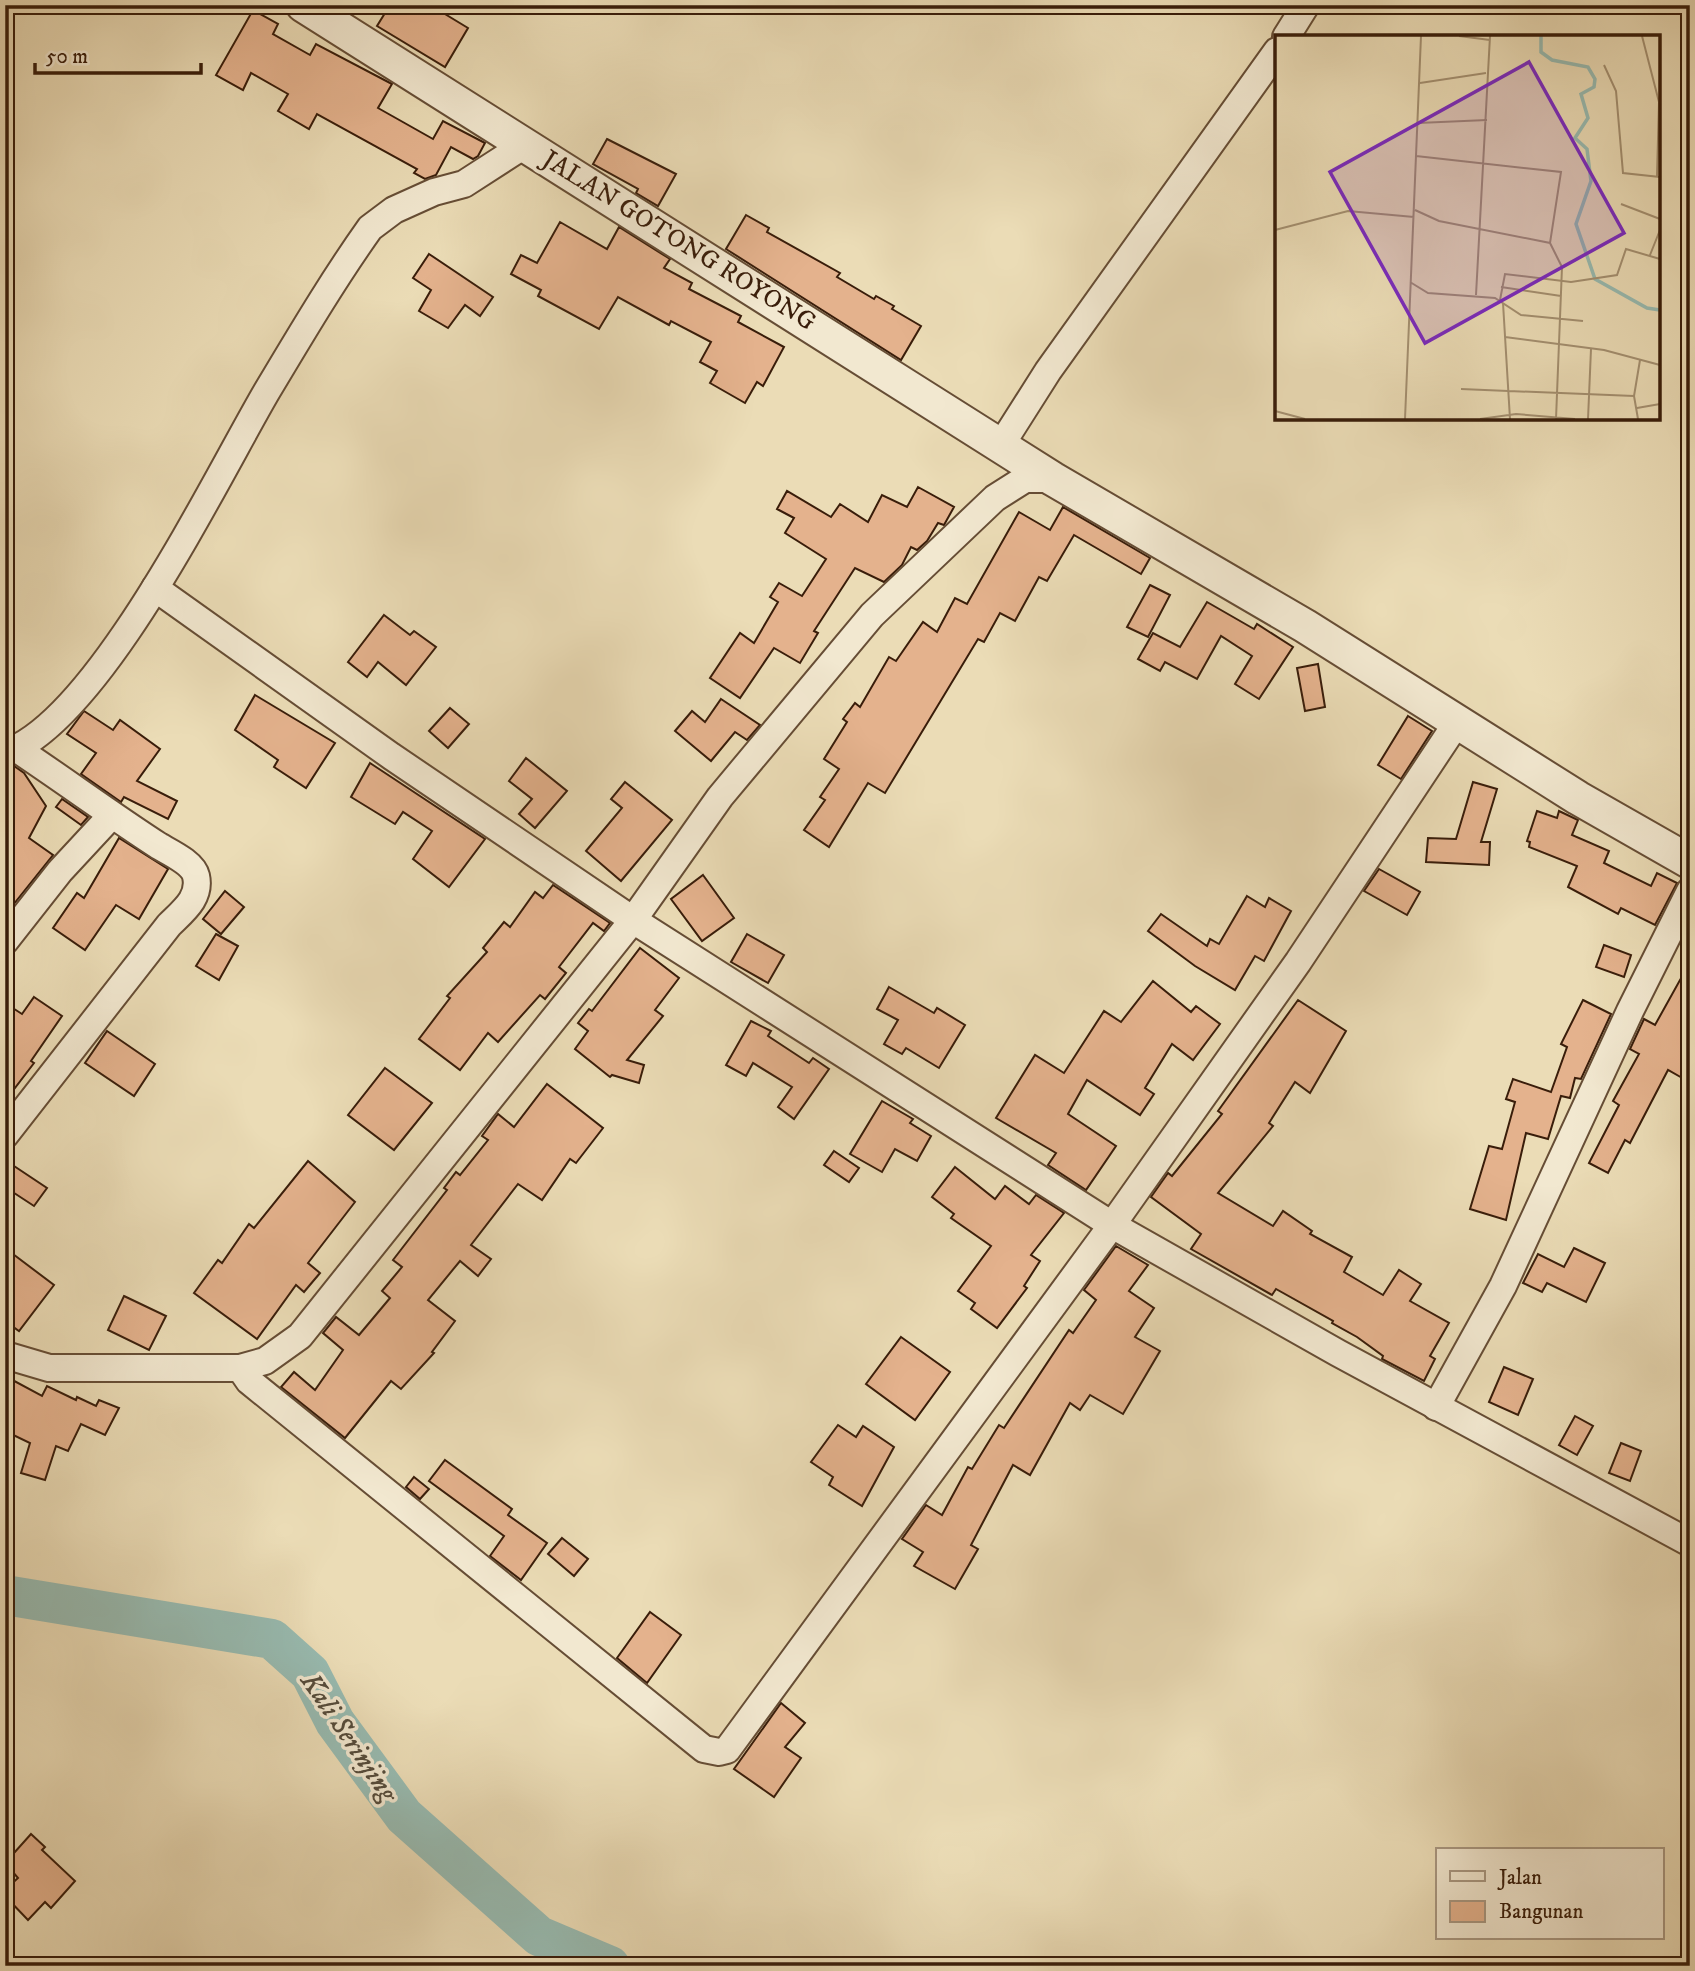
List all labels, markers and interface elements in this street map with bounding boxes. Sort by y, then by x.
scale bar [35,32,201,76]
inset map [1275,35,1660,420]
text: 50 m [46,44,88,70]
street label: JALAN GOTONG ROYONG [534,142,822,339]
water label: Kali Serinjing [292,1665,407,1811]
legend [1436,1848,1664,1940]
text: Jalan [1497,1865,1542,1891]
text: Bangunan [1499,1899,1583,1925]

